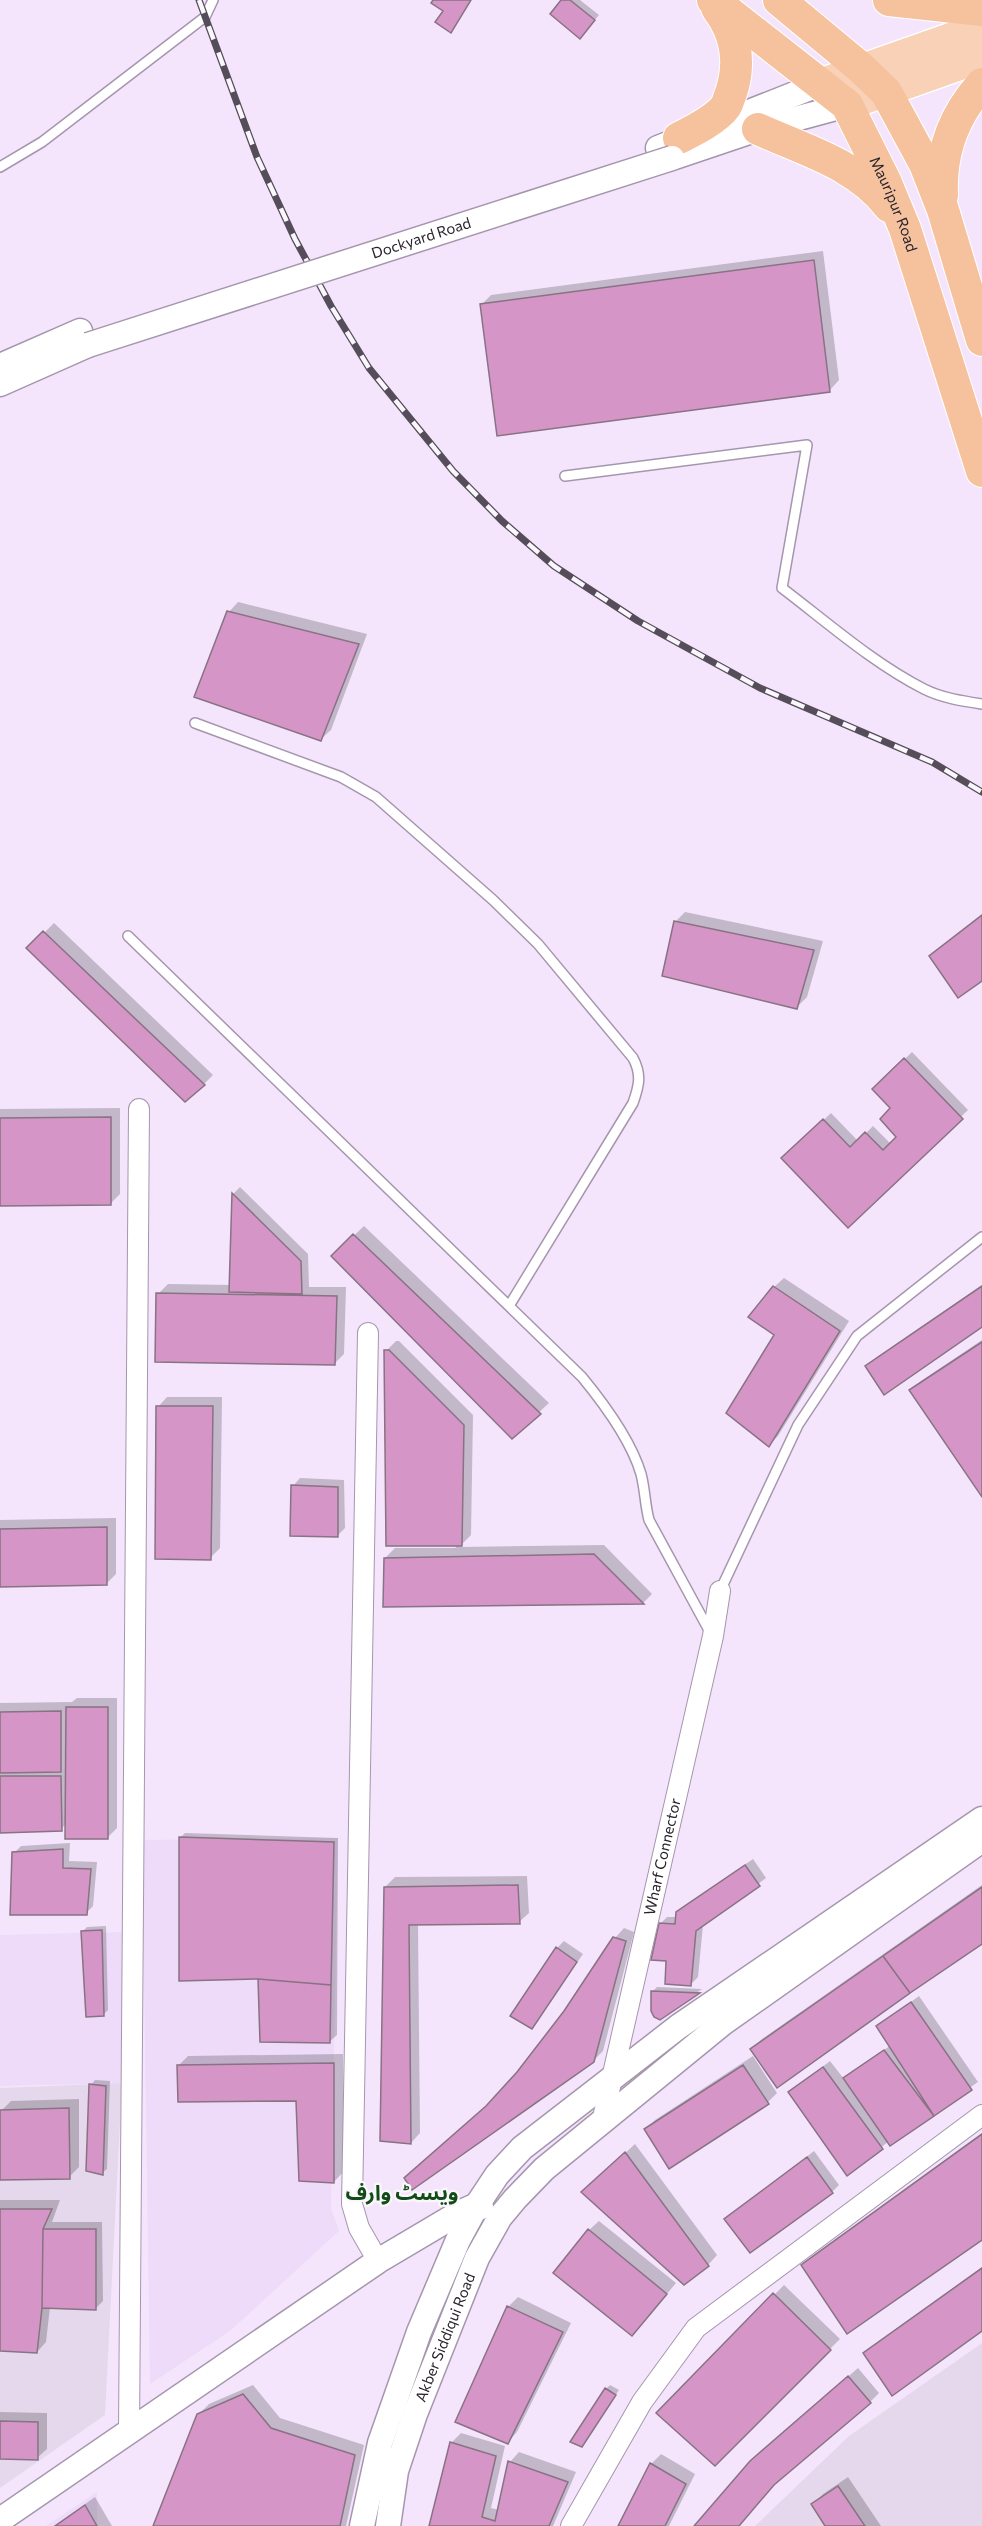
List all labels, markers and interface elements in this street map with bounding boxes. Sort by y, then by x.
street label: Mauripur Road [866,153,922,254]
street label: Dockyard Road [369,213,473,262]
street label: Wharf Connector [640,1796,684,1917]
district label: ویسٹ وارف [345,2179,459,2205]
street label: Akber Siddiqui Road [411,2270,478,2404]

